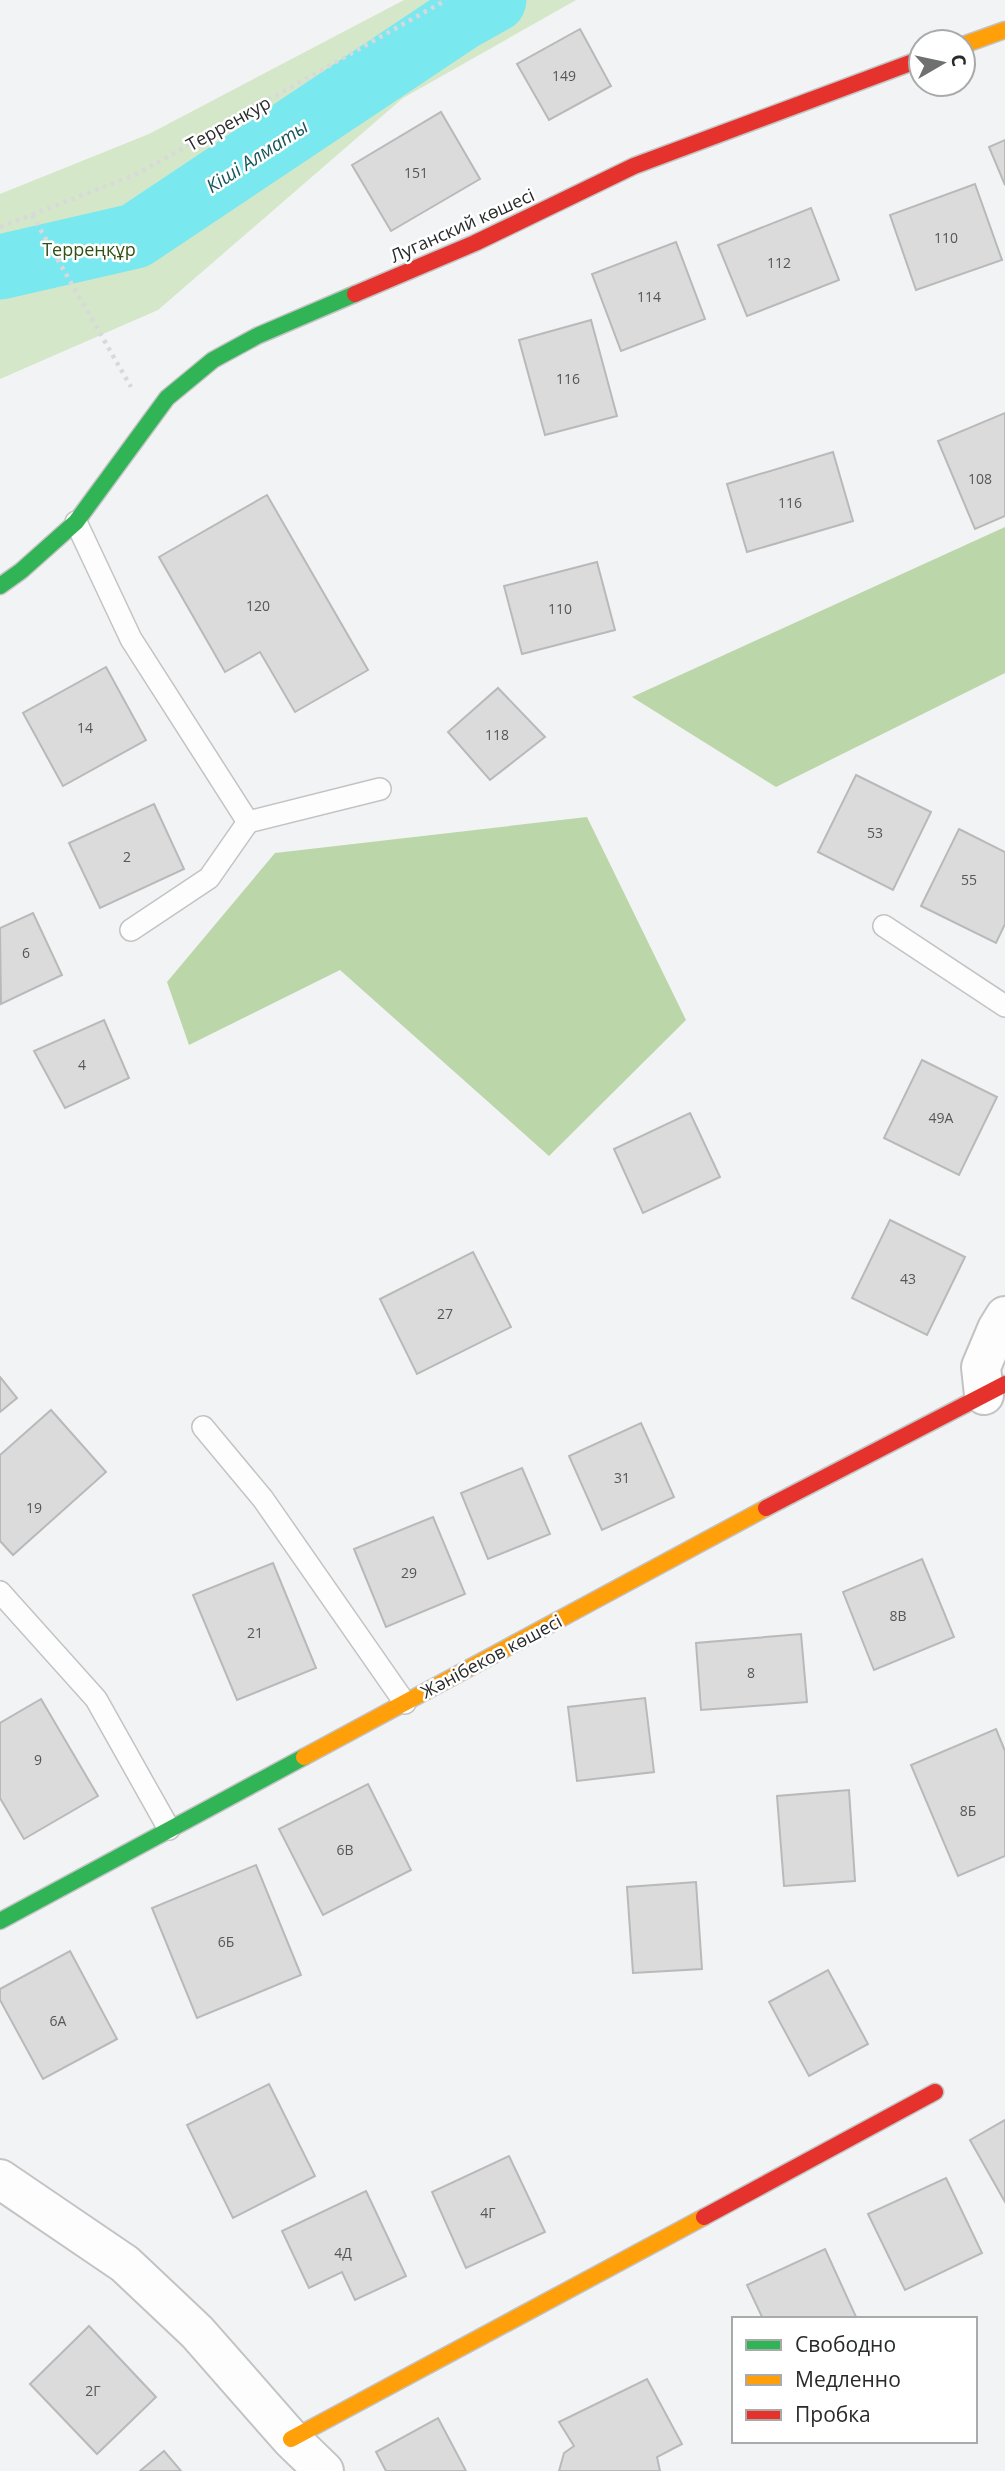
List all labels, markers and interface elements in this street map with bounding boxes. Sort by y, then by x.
north arrow [907,28,977,98]
text: С [945,52,973,68]
house number: 149 [552,66,576,85]
street label: Терренкур [182,90,274,156]
water label: Кіші Алматы [201,113,313,199]
house number: 151 [404,163,428,182]
street label: Луганский көшесі [386,182,538,268]
house number: 110 [934,228,958,247]
park label: Терреңқұр [42,237,136,261]
house number: 112 [767,253,791,272]
house number: 114 [637,287,661,306]
house number: 116 [556,369,580,388]
house number: 108 [968,469,992,488]
house number: 116 [778,493,802,512]
house number: 120 [246,596,270,615]
house number: 110 [548,599,572,618]
house number: 14 [77,718,93,737]
house number: 118 [485,725,509,744]
house number: 53 [867,823,883,842]
house number: 2 [123,847,131,866]
house number: 55 [961,870,977,889]
house number: 6 [22,943,30,962]
house number: 4 [78,1055,86,1074]
house number: 49А [929,1108,954,1127]
house number: 43 [900,1269,916,1288]
house number: 27 [437,1304,453,1323]
house number: 31 [614,1468,630,1487]
house number: 19 [26,1498,42,1517]
house number: 29 [401,1563,417,1582]
house number: 8В [889,1606,907,1625]
street label: Жәнібеков көшесі [416,1609,566,1703]
house number: 21 [247,1623,263,1642]
house number: 8 [747,1663,755,1682]
house number: 9 [34,1750,42,1769]
house number: 8Б [960,1801,976,1820]
house number: 6В [336,1840,354,1859]
house number: 6Б [218,1932,234,1951]
house number: 6А [50,2011,67,2030]
house number: 4Г [480,2203,496,2222]
house number: 4Д [334,2243,352,2262]
legend [732,2317,977,2443]
text: Свободно [795,2330,896,2358]
text: Медленно [795,2365,901,2393]
house number: 2Г [85,2381,101,2400]
text: Пробка [795,2400,871,2428]

